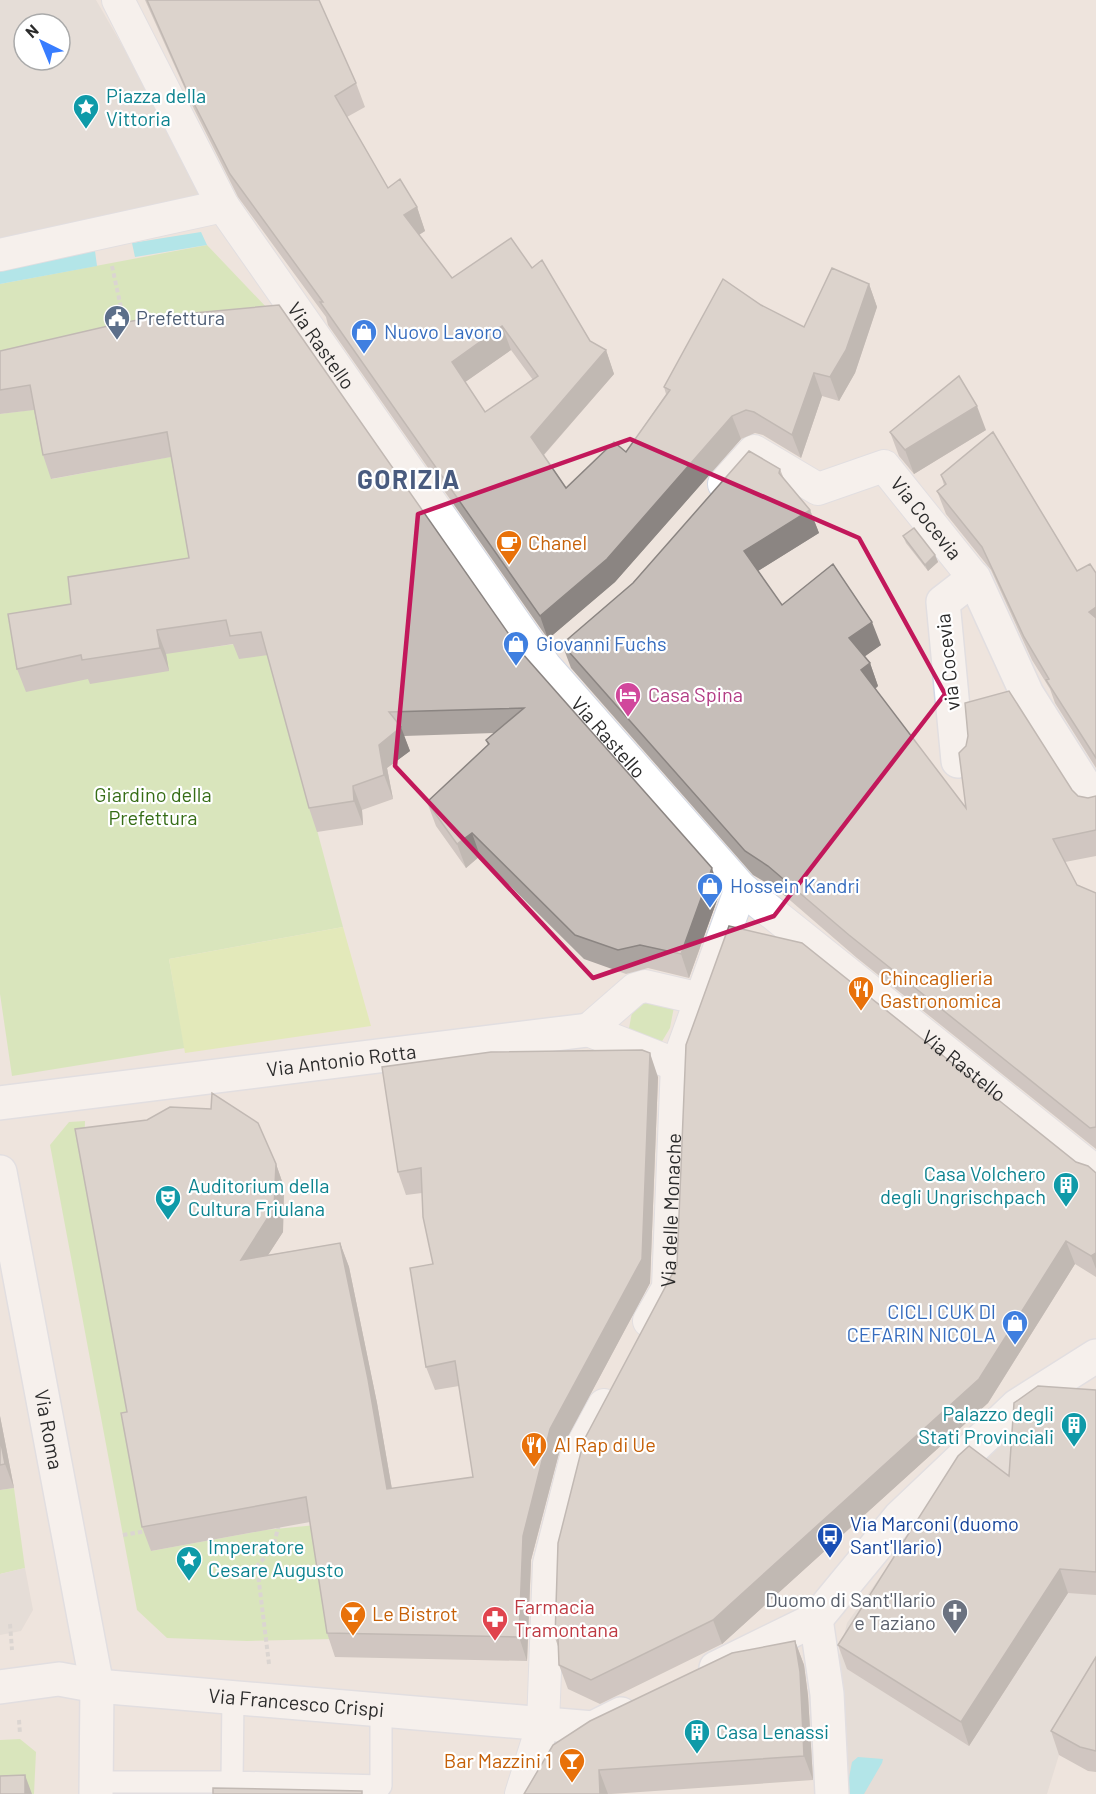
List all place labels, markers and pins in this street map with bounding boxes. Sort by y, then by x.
place label: Piazza della Vittoria [106,83,206,130]
place icon: Piazza della Vittoria [71,92,101,130]
public building icon: Prefettura [102,303,132,341]
place label: Prefettura [136,305,225,329]
shop icon: Nuovo Lavoro [349,317,379,355]
place label: Nuovo Lavoro [384,319,502,343]
cafe icon: Chanel [494,528,524,566]
place label: Chanel [528,530,587,554]
shop icon: Giovanni Fuchs [501,629,531,667]
place label: Giovanni Fuchs [536,631,667,655]
hotel icon: Casa Spina [613,680,643,718]
place label: Casa Spina [648,682,743,706]
shop icon: Hossein Kandri [695,871,725,909]
place label: Hossein Kandri [730,873,860,897]
place label: Chincaglieria Gastronomica [880,965,1001,1012]
restaurant icon: Chincaglieria Gastronomica [846,974,876,1012]
place label: Casa Volchero degli Ungrischpach [880,1161,1046,1208]
building icon: Casa Volchero degli Ungrischpach [1051,1170,1081,1208]
place label: Auditorium della Cultura Friulana [188,1173,329,1220]
theatre icon: Auditorium della Cultura Friulana [153,1183,183,1221]
place label: CICLI CUK DI CEFARIN NICOLA [847,1299,996,1346]
shop icon: CICLI CUK DI CEFARIN NICOLA [1000,1308,1030,1346]
place label: Palazzo degli Stati Provinciali [918,1401,1054,1448]
building icon: Palazzo degli Stati Provinciali [1059,1410,1089,1448]
restaurant icon: Al Rap di Ue [519,1430,549,1468]
place label: Al Rap di Ue [554,1432,656,1456]
place label: Via Marconi (duomo Sant'Ilario) [850,1511,1019,1558]
bus stop icon: Via Marconi (duomo Sant'Ilario) [815,1521,845,1559]
place label: Imperatore Cesare Augusto [208,1534,344,1581]
place icon: Imperatore Cesare Augusto [174,1544,204,1582]
place label: Duomo di Sant'Ilario e Taziano [765,1587,936,1634]
place label: Farmacia Tramontana [514,1594,618,1641]
church icon: Duomo di Sant'Ilario e Taziano [940,1597,970,1635]
bar icon: Le Bistrot [338,1599,368,1637]
place label: Le Bistrot [372,1601,458,1625]
pharmacy icon: Farmacia Tramontana [480,1604,510,1642]
building icon: Casa Lenassi [682,1717,712,1755]
place label: Casa Lenassi [716,1719,829,1743]
bar icon: Bar Mazzini 1 [557,1746,587,1784]
place label: Bar Mazzini 1 [444,1748,552,1772]

